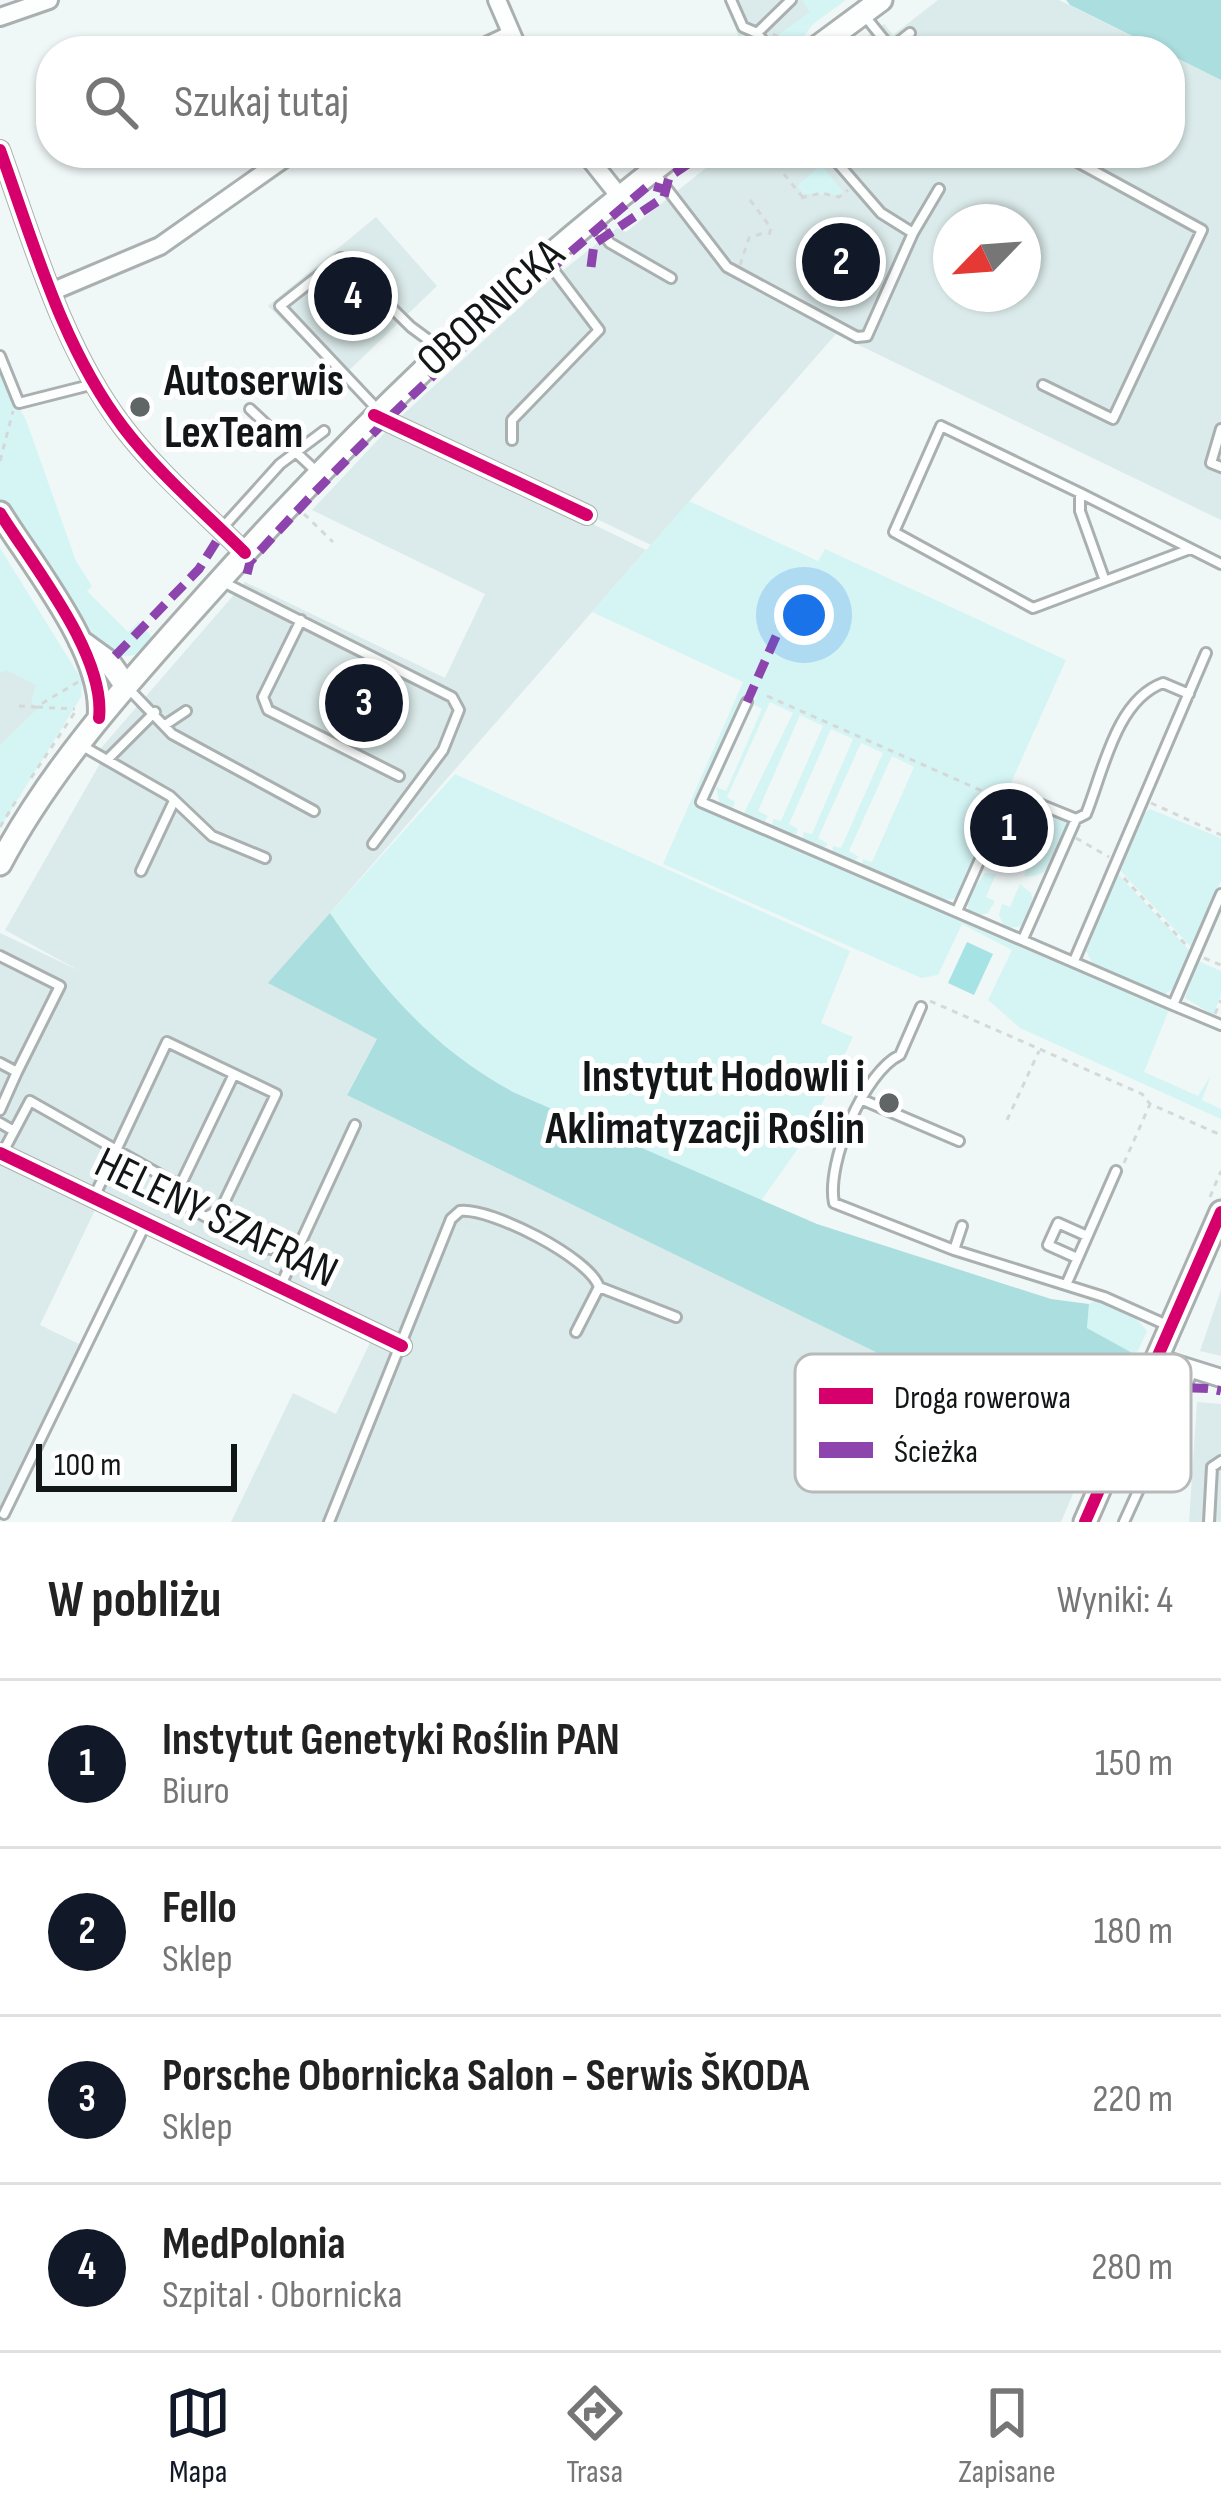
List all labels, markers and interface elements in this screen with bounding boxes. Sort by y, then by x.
search box [36,36,1185,168]
icon: search [78,69,144,135]
text: Szukaj tutaj [174,75,349,130]
north arrow [933,204,1041,312]
pin: 2 [802,217,880,307]
street label: OBORNICKA [406,227,576,388]
pin: 4 [314,251,392,341]
place label: Autoserwis LexTeam [163,354,344,461]
marker: Autoserwis LexTeam [127,394,153,420]
your location [774,585,834,645]
pin: 3 [325,658,403,748]
pin: 1 [970,783,1048,873]
place label: Instytut Hodowli i Aklimatyzacji Roślin [545,1050,865,1157]
marker: Instytut Hodowli i Aklimatyzacji Roślin [876,1090,902,1116]
street label: HELENY SZAFRAN [86,1136,346,1300]
legend [795,1354,1191,1492]
text: Droga rowerowa [894,1378,1071,1418]
text: Ścieżka [894,1432,978,1472]
scale bar [36,1438,237,1491]
text: 100 m [54,1445,121,1485]
text: W pobliżu [48,1570,221,1631]
text: Wyniki: 4 [1057,1577,1173,1624]
text: Instytut Genetyki Roślin PAN [162,1713,620,1768]
text: 1 [79,1740,95,1787]
text: 150 m [1095,1740,1173,1787]
text: Biuro [162,1768,230,1815]
text: Fello [162,1881,237,1936]
text: 2 [78,1908,96,1955]
text: 180 m [1094,1908,1173,1955]
text: Sklep [162,1936,233,1983]
text: Porsche Obornicka Salon - Serwis ŠKODA [162,2049,809,2104]
text: 3 [78,2076,96,2123]
text: 220 m [1092,2076,1173,2123]
text: Sklep [162,2104,233,2151]
text: MedPolonia [162,2217,346,2272]
text: 4 [78,2244,96,2291]
text: 280 m [1091,2244,1173,2291]
text: Szpital · Obornicka [162,2272,402,2319]
tab: Mapa [165,2380,231,2492]
tab: Trasa [562,2380,628,2492]
tab: Zapisane [958,2380,1056,2492]

